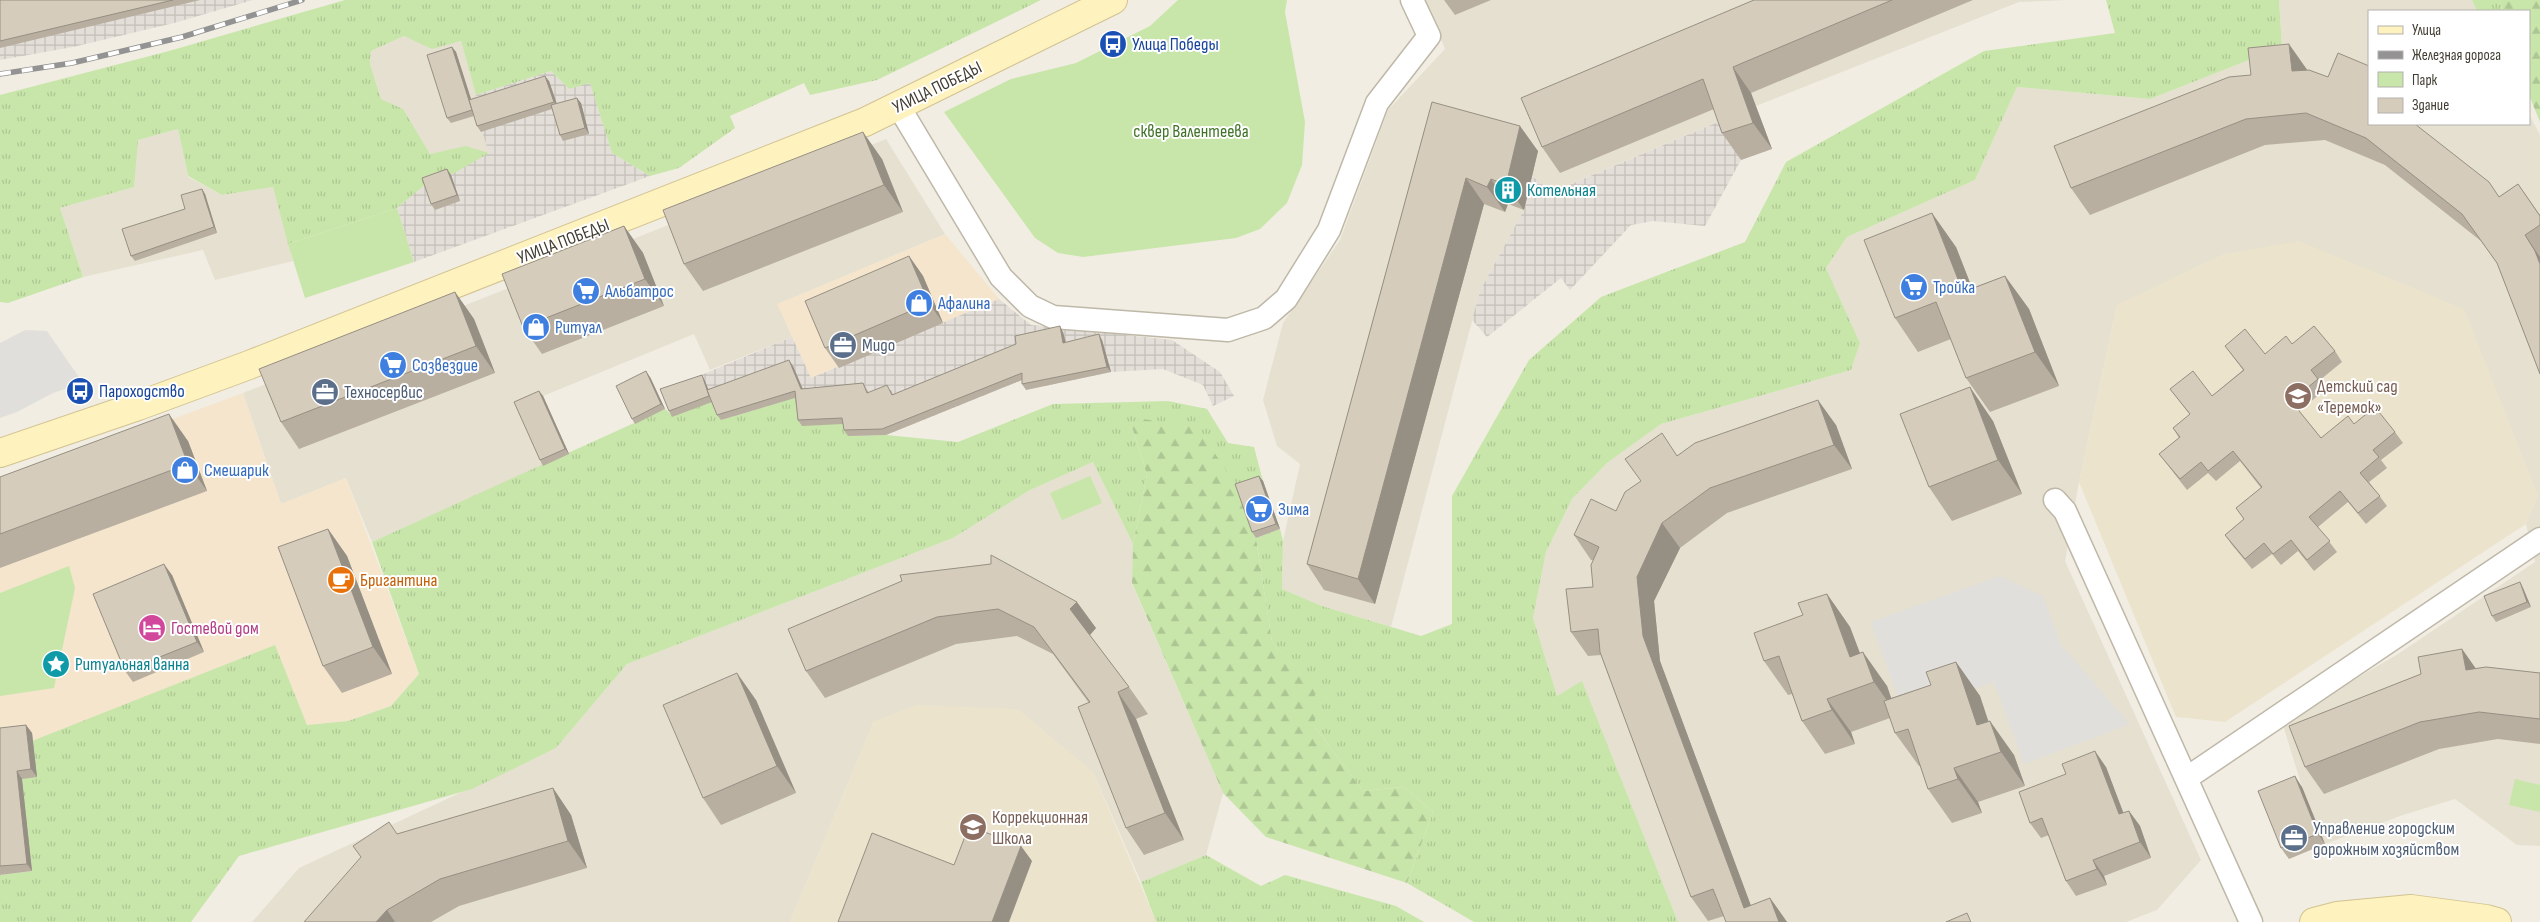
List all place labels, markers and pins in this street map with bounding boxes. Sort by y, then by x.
bus stop icon: Улица Победы [1098,29,1128,59]
place label: Улица Победы [1132,34,1219,55]
building icon: Котельная [1493,175,1523,205]
place label: Котельная [1527,180,1596,201]
supermarket icon: Тройка [1899,272,1929,302]
supermarket icon: Альбатрос [571,276,601,306]
place label: Тройка [1933,277,1975,298]
place label: Альбатрос [604,281,674,302]
shop icon: Афалина [904,288,934,318]
place label: Афалина [937,293,990,314]
shop icon: Ритуал [521,312,551,342]
place label: Ритуал [555,317,602,338]
office icon: Мидо [828,330,858,360]
place label: Мидо [862,335,895,356]
supermarket icon: Созвездие [378,350,408,380]
place label: Созвездие [412,355,478,376]
bus stop icon: Пароходство [65,376,95,406]
place label: Детский сад «Теремок» [2317,376,2398,418]
office icon: Техносервис [310,377,340,407]
place label: Пароходство [99,381,185,402]
school or university icon: Детский сад «Теремок» [2283,381,2313,411]
place label: Техносервис [344,382,423,403]
shop icon: Смешарик [170,455,200,485]
place label: Смешарик [204,460,269,481]
supermarket icon: Зима [1244,494,1274,524]
place label: Зима [1278,499,1309,520]
cafe icon: Бригантина [326,565,356,595]
place label: Бригантина [360,570,438,591]
hotel icon: Гостевой дом [137,613,167,643]
place label: Гостевой дом [171,618,259,639]
place icon: Ритуальная ванна [41,649,71,679]
place label: Ритуальная ванна [75,654,190,675]
place label: Коррекционная Школа [992,807,1088,849]
school or university icon: Коррекционная Школа [958,812,988,842]
place label: Управление городским дорожным хозяйством [2313,818,2459,860]
office icon: Управление городским дорожным хозяйством [2279,823,2309,853]

